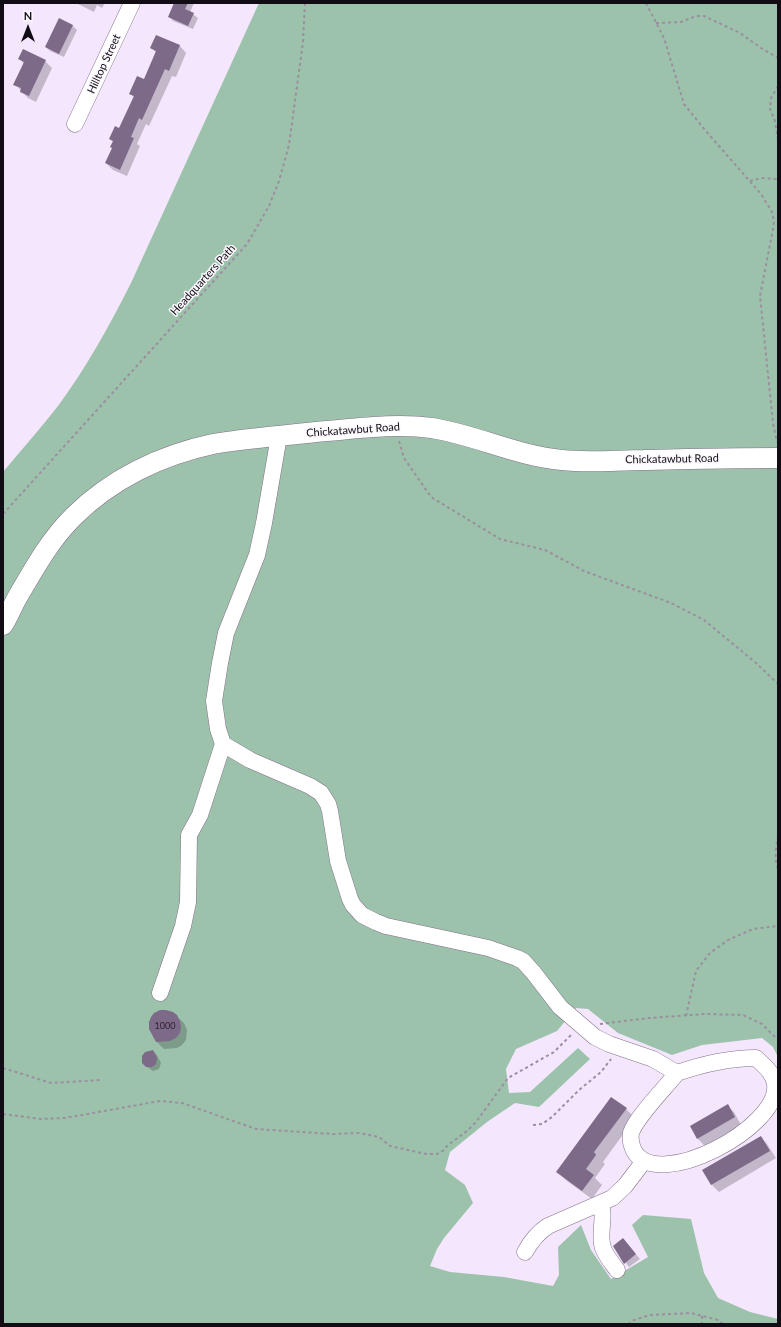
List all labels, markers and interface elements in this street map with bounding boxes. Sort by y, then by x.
north arrow [8,8,48,48]
text: N [24,9,32,22]
street label: Hilltop Street [84,32,124,96]
street label: Headquarters Path [168,242,238,318]
street label: Chickatawbut Road [306,420,400,440]
street label: Chickatawbut Road [625,452,719,466]
house number: 1000 [155,1021,175,1031]

